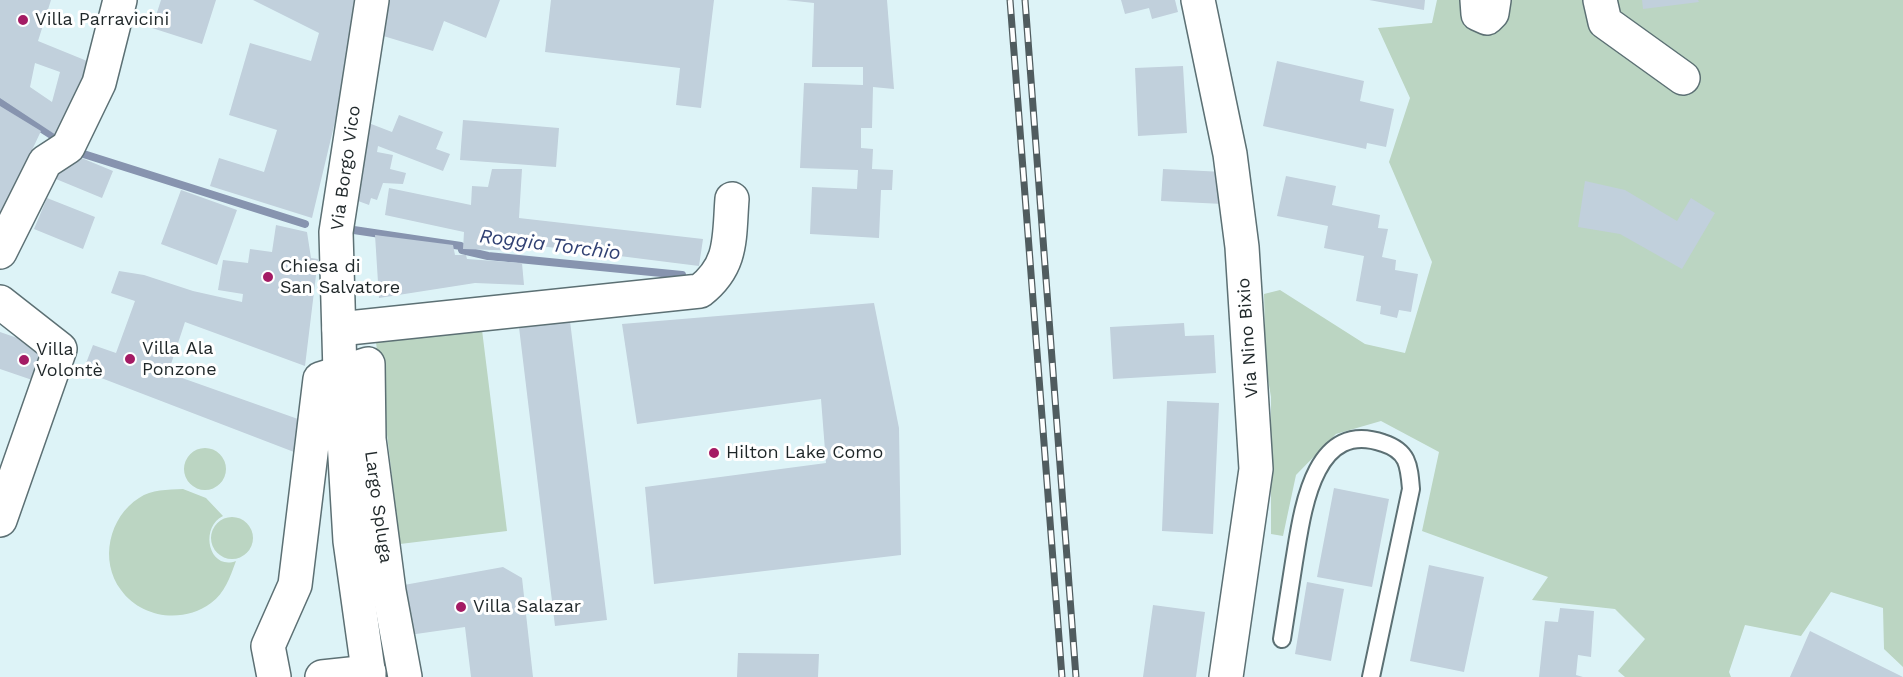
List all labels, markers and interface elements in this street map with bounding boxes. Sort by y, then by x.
place label: Villa Parravicini [35,9,169,31]
marker: Villa Parravicini [16,13,30,27]
street label: Via Borgo Vico [327,104,365,232]
water label: Roggia Torchio [478,224,622,266]
place label: Chiesa di San Salvatore [280,256,400,298]
marker: Chiesa di San Salvatore [261,270,275,284]
street label: Via Nino Bixio [1233,277,1263,399]
place label: Villa Ala Ponzone [142,338,217,380]
place label: Villa Volontè [36,339,103,382]
marker: Villa Ala Ponzone [123,352,137,366]
marker: Villa Volontè [17,353,31,367]
place label: Hilton Lake Como [726,442,883,464]
marker: Hilton Lake Como [707,446,721,460]
street label: Largo Spluga [359,449,397,565]
place label: Villa Salazar [473,596,581,618]
marker: Villa Salazar [454,600,468,614]

